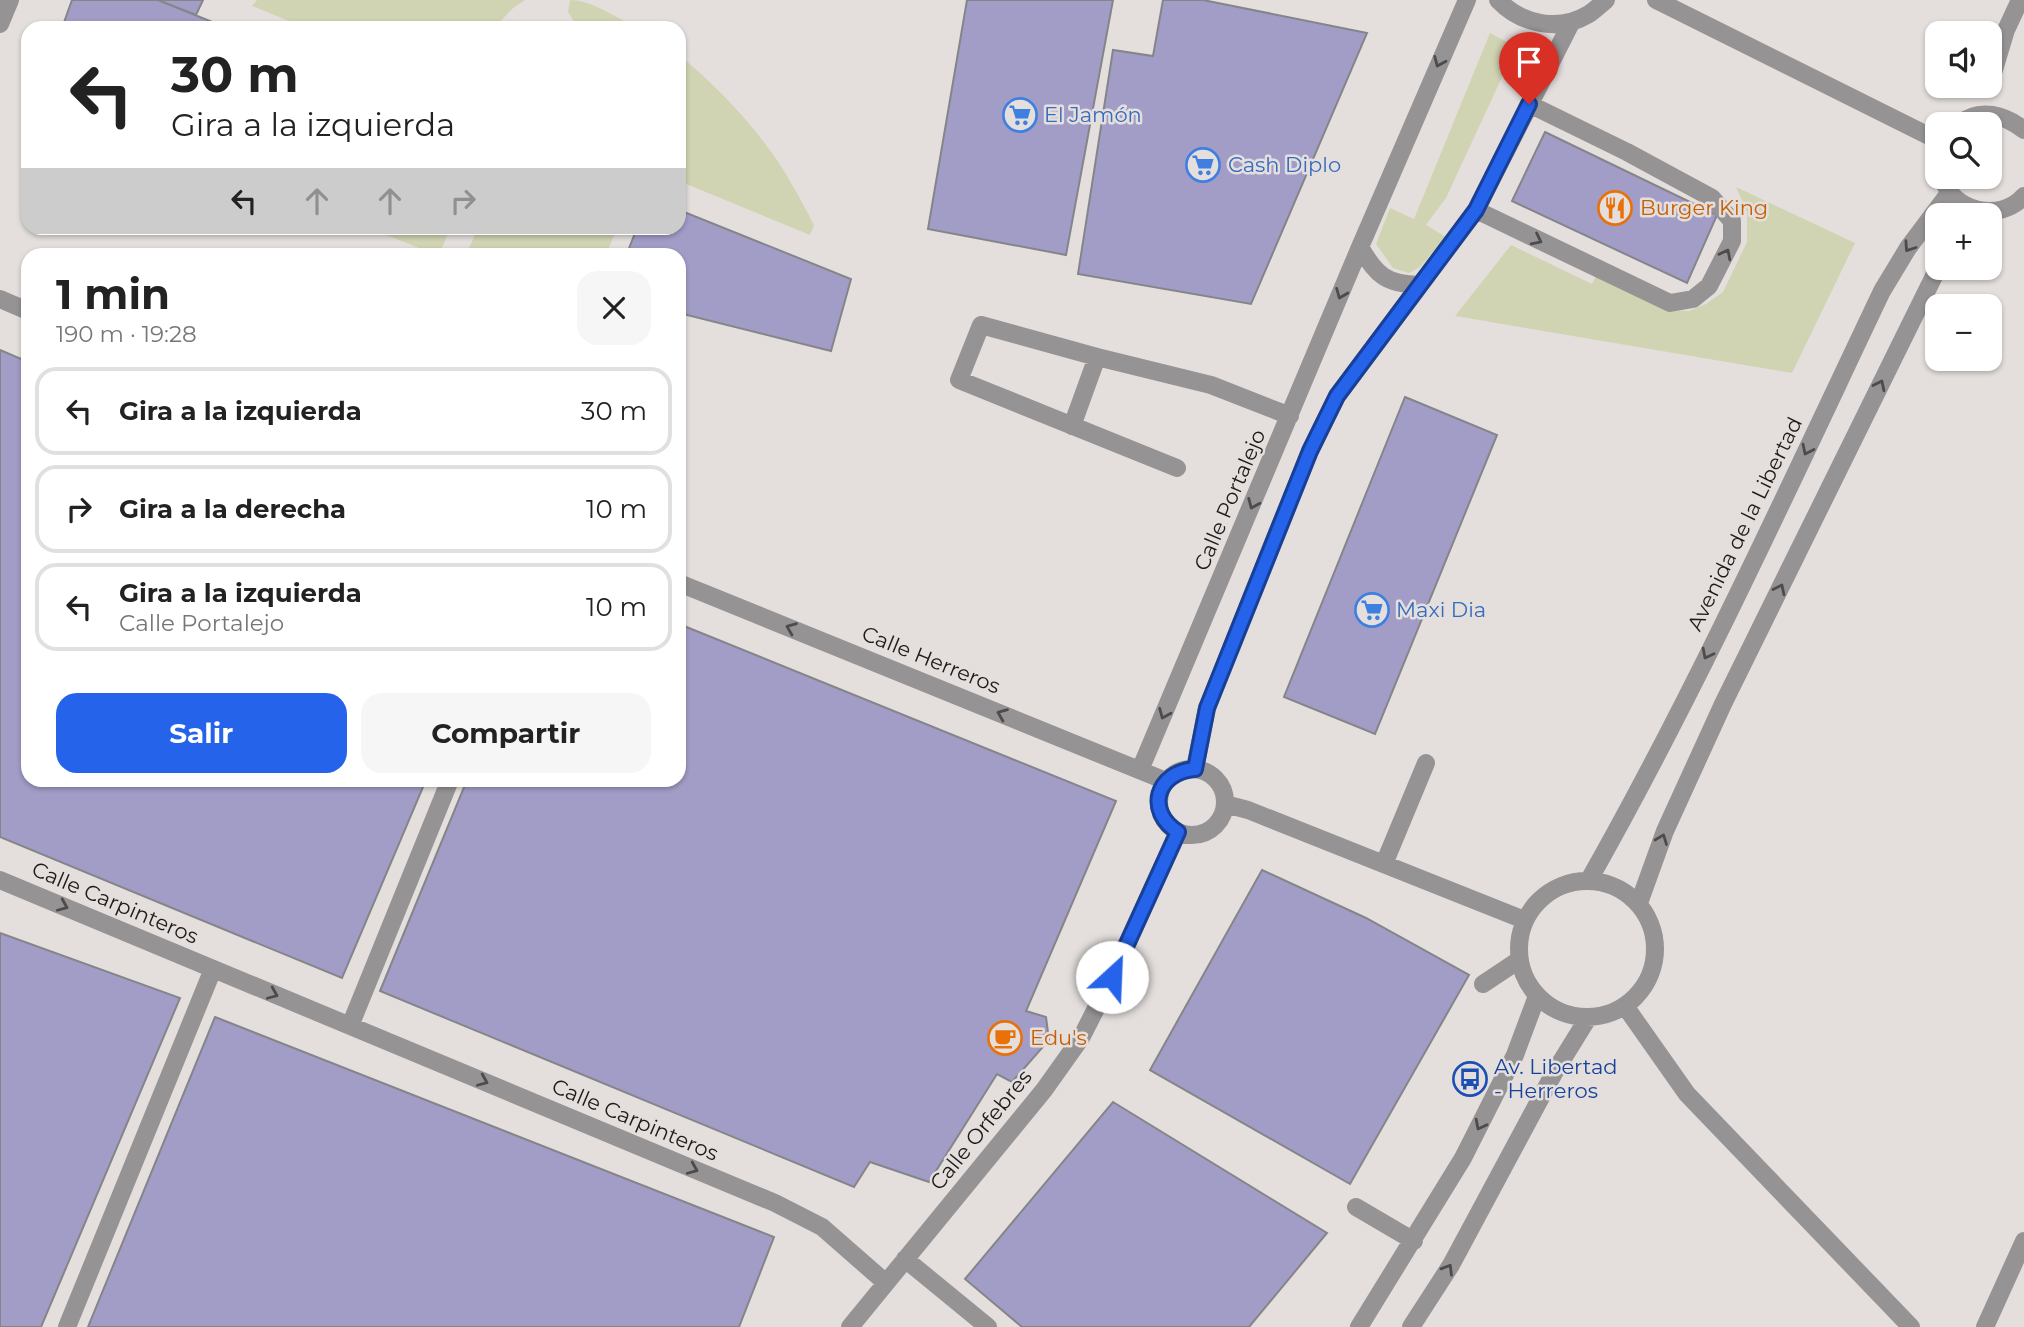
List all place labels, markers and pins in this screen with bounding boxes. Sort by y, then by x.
pin [1499,32,1559,104]
supermarket icon: El Jamón [1001,96,1039,134]
place label: El Jamón [1044,102,1142,127]
supermarket icon: Cash Diplo [1184,146,1222,184]
place label: Cash Diplo [1228,152,1341,177]
restaurant icon: Burger King [1596,189,1634,227]
place label: Burger King [1640,195,1768,220]
supermarket icon: Maxi Dia [1353,591,1391,629]
place label: Maxi Dia [1396,597,1486,622]
cafe icon: Edu's [986,1019,1024,1057]
place label: Edu's [1030,1025,1087,1050]
place label: Av. Libertad - Herreros [1494,1054,1618,1103]
bus stop icon: Av. Libertad - Herreros [1451,1060,1489,1098]

